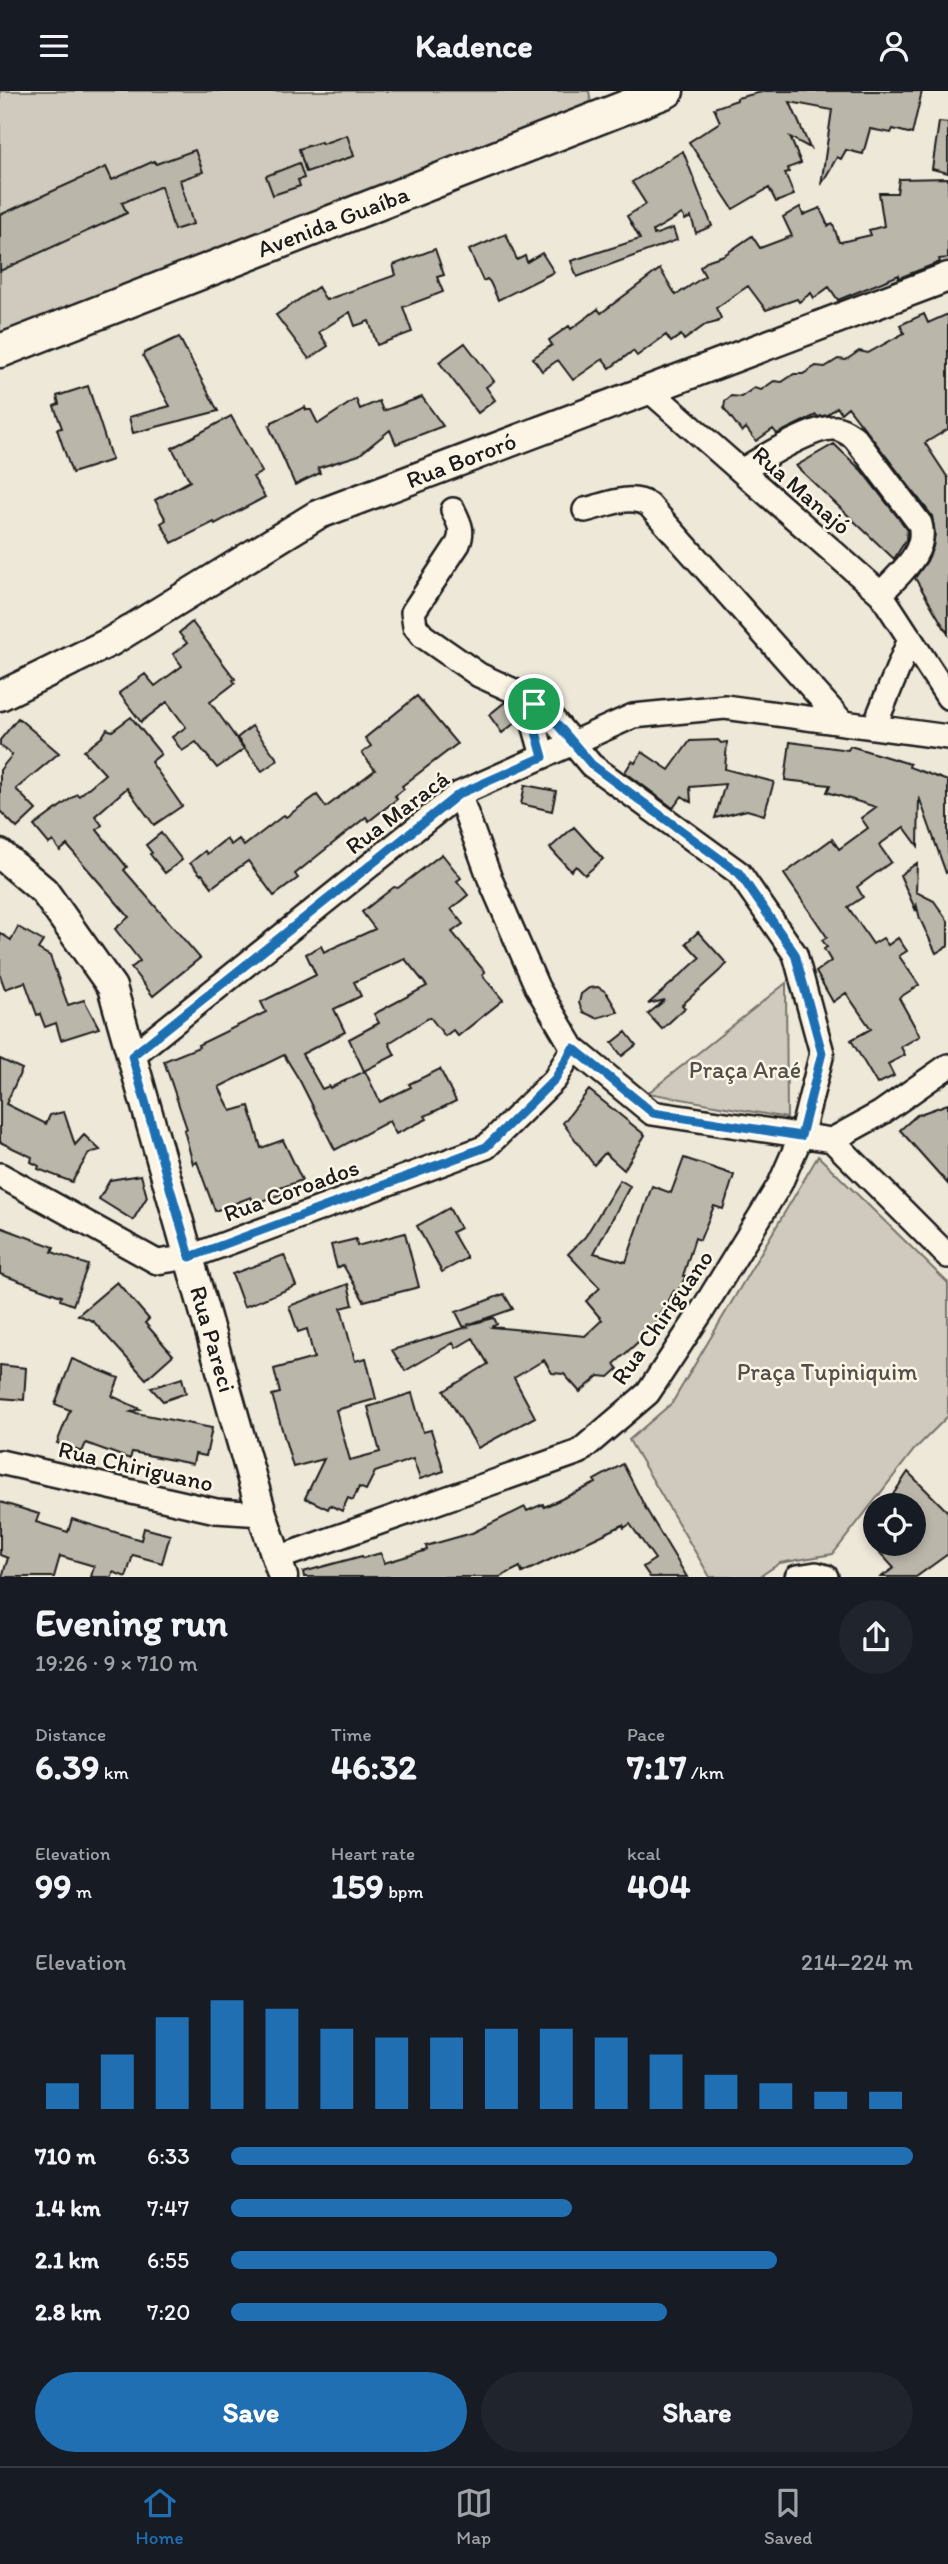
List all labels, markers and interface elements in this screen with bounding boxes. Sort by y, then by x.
icon: menu [35,27,73,65]
text: Kadence [415,27,533,65]
icon: person [875,27,913,65]
street label: Avenida Guaíba [253,179,413,263]
street label: Rua Bororó [402,426,520,494]
street label: Rua Manajó [747,439,857,541]
pin [504,674,564,734]
icon: arrive [515,685,553,723]
street label: Rua Maracá [339,763,455,860]
park label: Praça Araé [689,1055,801,1084]
street label: Rua Coroados [219,1152,363,1228]
street label: Rua Chiriguano [605,1244,719,1390]
street label: Rua Pareci [184,1283,242,1395]
park label: Praça Tupiniquim [737,1357,917,1386]
street label: Rua Chiriguano [56,1434,216,1498]
map controls [863,1493,926,1556]
button: locate [863,1493,926,1556]
text: Evening run [35,1600,228,1646]
button: share [839,1600,913,1674]
text: 19:26 · 9 × 710 m [35,1649,198,1677]
text: Distance [35,1723,106,1746]
text: Time [331,1723,372,1746]
text: Pace [627,1723,665,1746]
text: 6.39 [35,1746,100,1788]
text: 46:32 [331,1746,417,1788]
text: 7:17 [627,1746,687,1788]
text: km [100,1761,129,1784]
text: /km [687,1761,724,1784]
text: Elevation [35,1842,111,1865]
text: Heart rate [331,1842,415,1865]
text: kcal [627,1842,661,1865]
text: 99 [35,1865,72,1907]
text: 159 [331,1865,384,1907]
text: 404 [627,1865,691,1907]
text: m [72,1880,92,1903]
text: bpm [384,1880,423,1903]
text: Elevation [35,1948,126,1976]
text: 214–224 m [801,1948,913,1976]
text: 710 m [35,2142,96,2170]
text: 6:33 [147,2142,190,2170]
text: 1.4 km [35,2194,101,2222]
text: 7:47 [147,2194,189,2222]
text: 2.1 km [35,2246,99,2274]
text: 6:55 [147,2246,189,2274]
text: 2.8 km [35,2298,101,2326]
text: 7:20 [147,2298,190,2326]
button: Save [35,2372,467,2452]
button: Share [481,2372,913,2452]
tab: Home [136,2484,183,2549]
tab: Map [455,2484,493,2549]
tab: Saved [764,2484,812,2549]

